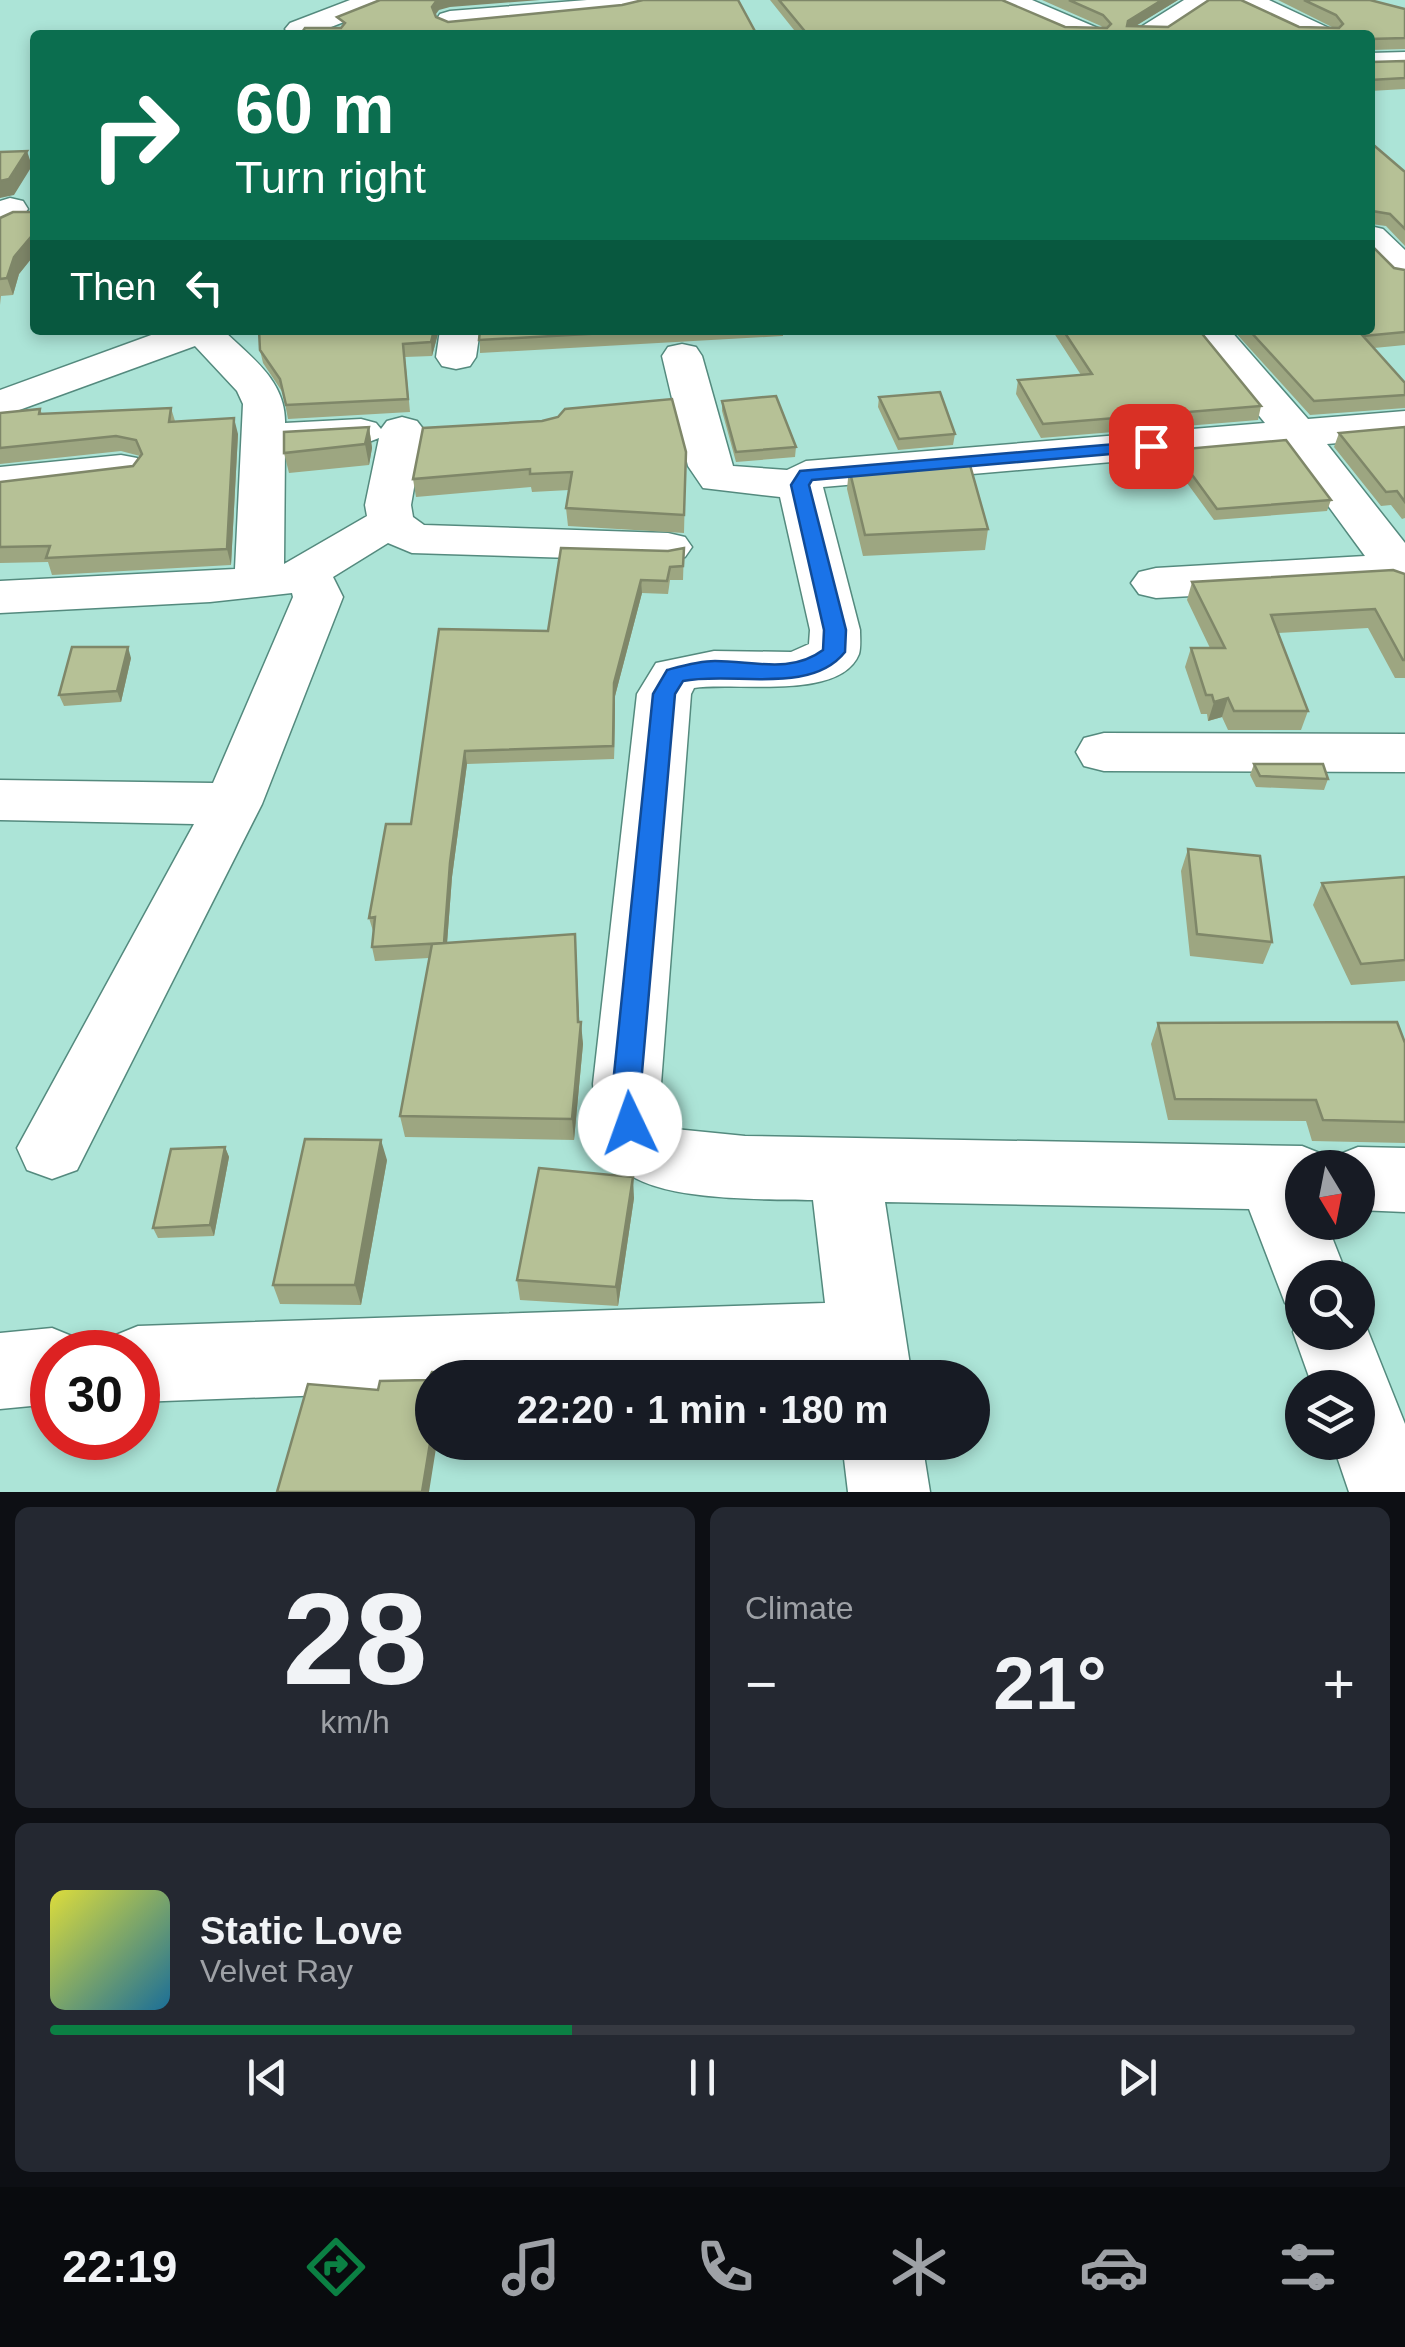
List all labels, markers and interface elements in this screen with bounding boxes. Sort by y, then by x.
icon: right [70,70,200,200]
text: 60 m [235,70,395,148]
text: Turn right [235,152,426,203]
icon: left [177,260,232,315]
text: Then [70,266,157,308]
pin [1109,404,1194,489]
icon: arrive [1124,419,1179,474]
position arrow [578,1072,682,1176]
north arrow [1285,1150,1375,1240]
map controls [1285,1150,1375,1460]
button: search [1285,1260,1375,1350]
speed limit sign: 30 [30,1330,160,1460]
button: layers [1285,1370,1375,1460]
text: 22:20 · 1 min · 180 m [517,1389,888,1431]
text: 28 [283,1566,427,1712]
text: Climate [745,1590,853,1626]
text: 21° [993,1641,1107,1725]
text: − [745,1653,777,1715]
text: + [1323,1653,1355,1715]
text: km/h [320,1704,390,1740]
text: Static Love [200,1910,403,1952]
text: Velvet Ray [200,1953,353,1989]
icon: previous [240,2050,295,2105]
icon: pause [675,2050,730,2105]
icon: next [1110,2050,1165,2105]
icon: directions [301,2232,371,2302]
icon: music [496,2232,566,2302]
icon: phone [690,2232,760,2302]
icon: climate [884,2232,954,2302]
icon: car [1079,2232,1149,2302]
icon: filters [1273,2232,1343,2302]
text: 22:19 [62,2241,177,2292]

